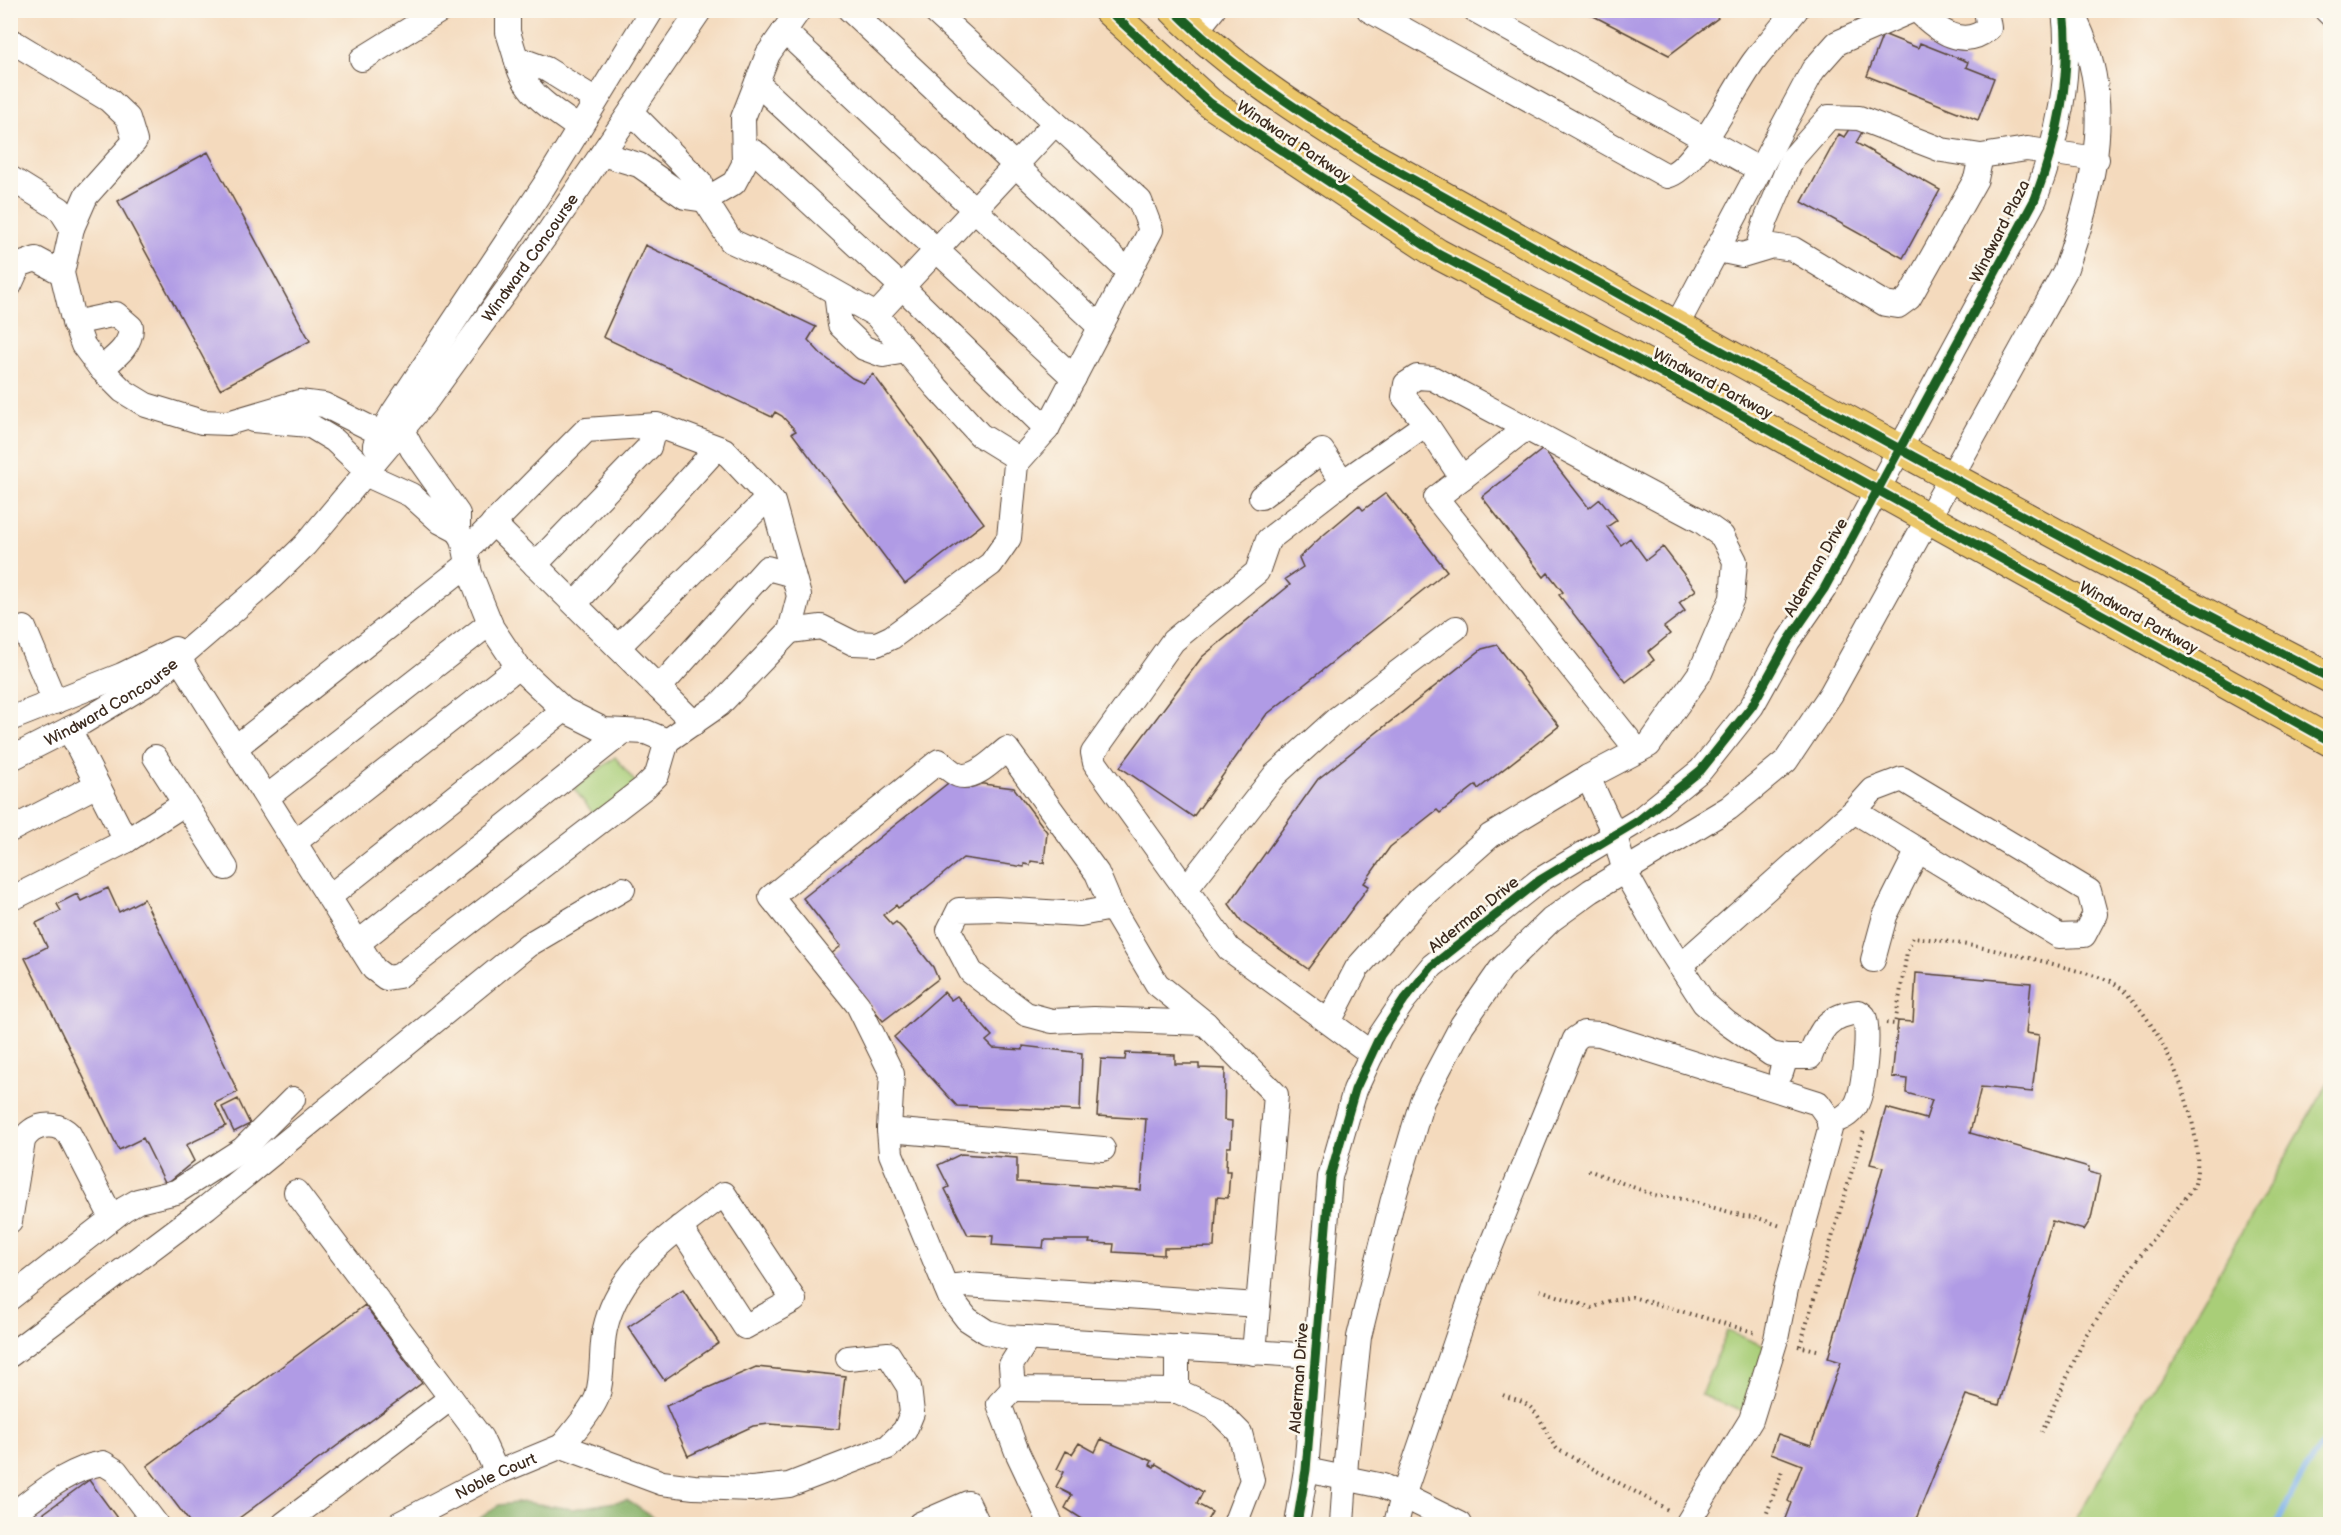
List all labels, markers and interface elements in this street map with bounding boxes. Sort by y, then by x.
street label: Windward Parkway [1233,97,1354,188]
street label: Windward Plaza [1966,177,2034,286]
street label: Windward Concourse [479,190,583,326]
street label: Windward Parkway [1649,345,1776,424]
street label: Alderman Drive [1780,515,1853,621]
street label: Windward Parkway [2076,578,2202,659]
street label: Windward Concourse [42,655,183,751]
street label: Alderman Drive [1425,873,1523,957]
street label: Alderman Drive [1286,1322,1313,1434]
street label: Noble Court [452,1450,539,1504]

